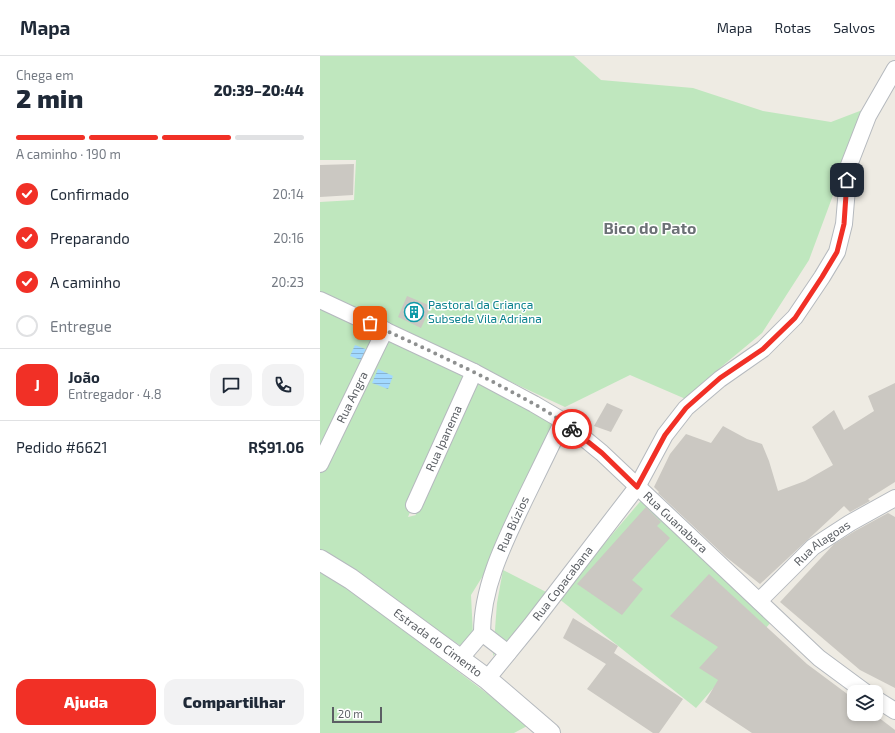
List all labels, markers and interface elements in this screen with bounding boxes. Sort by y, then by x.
text: Mapa [20,16,70,39]
text: Mapa [717,19,753,36]
text: Rotas [775,19,811,36]
text: Salvos [833,19,875,36]
text: Chega em [16,67,74,83]
text: 20:39–20:44 [214,81,304,99]
text: 2 min [16,82,83,113]
text: A caminho · 190 m [16,146,121,162]
pin [830,163,864,197]
icon: home [836,169,858,191]
icon: check [16,183,38,205]
text: Confirmado [50,185,129,203]
text: 20:14 [273,186,304,202]
district label: Bico do Pato [604,218,696,237]
icon: check [16,227,38,249]
text: Preparando [50,229,130,247]
text: 20:16 [273,230,304,246]
icon: check [16,271,38,293]
text: A caminho [50,273,121,291]
text: 20:23 [271,274,304,290]
place label: Pastoral da Criança Subsede Vila Adriana [428,297,542,325]
building icon: Pastoral da Criança Subsede Vila Adriana [403,301,425,323]
pin [353,306,387,340]
icon: bag [359,312,381,334]
text: Entregue [50,317,112,335]
button: chat [210,364,252,406]
button: phone [262,364,304,406]
text: João [68,368,100,386]
street label: Rua Angra [333,369,370,425]
text: J [34,376,40,394]
text: Entregador · 4.8 [68,386,162,402]
street label: Rua Ipanema [422,403,464,473]
courier [552,409,592,449]
icon: bike [561,418,583,440]
text: Pedido #6621 [16,438,107,456]
text: R$91.06 [248,438,304,456]
street label: Rua Guanabara [641,488,711,555]
street label: Rua Búzios [494,494,531,554]
street label: Rua Alagoas [790,517,852,568]
street label: Rua Copacabana [529,543,595,623]
street label: Estrada do Cimento [391,605,486,679]
button: Ajuda [16,679,156,725]
button: Compartilhar [164,679,304,725]
map controls [847,685,883,721]
button: layers [847,685,883,721]
scale bar [332,705,382,724]
text: 20 m [338,707,363,720]

